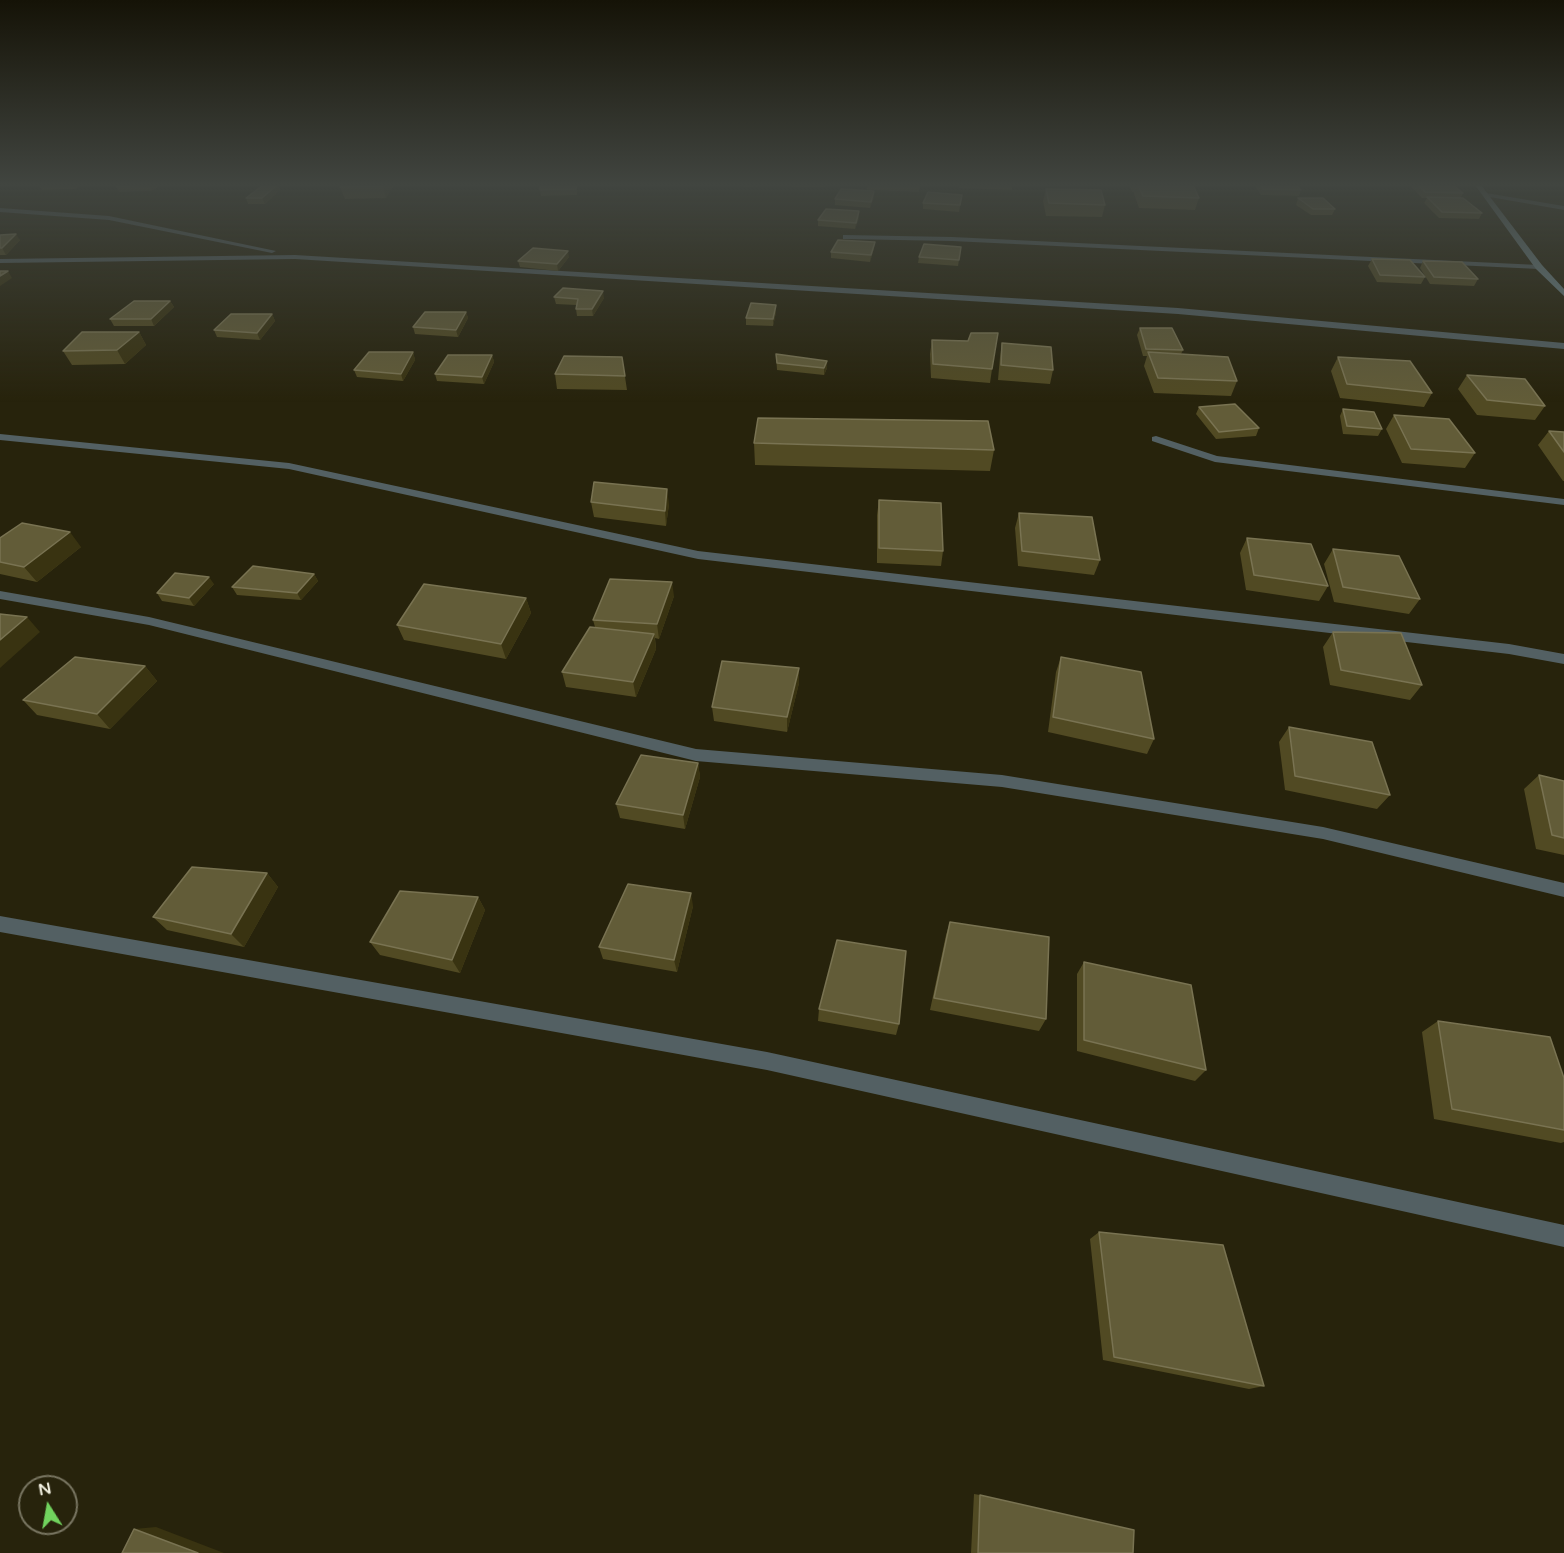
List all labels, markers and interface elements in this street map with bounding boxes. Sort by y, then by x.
north arrow [18,1475,78,1535]
text: N [37,1478,53,1500]

